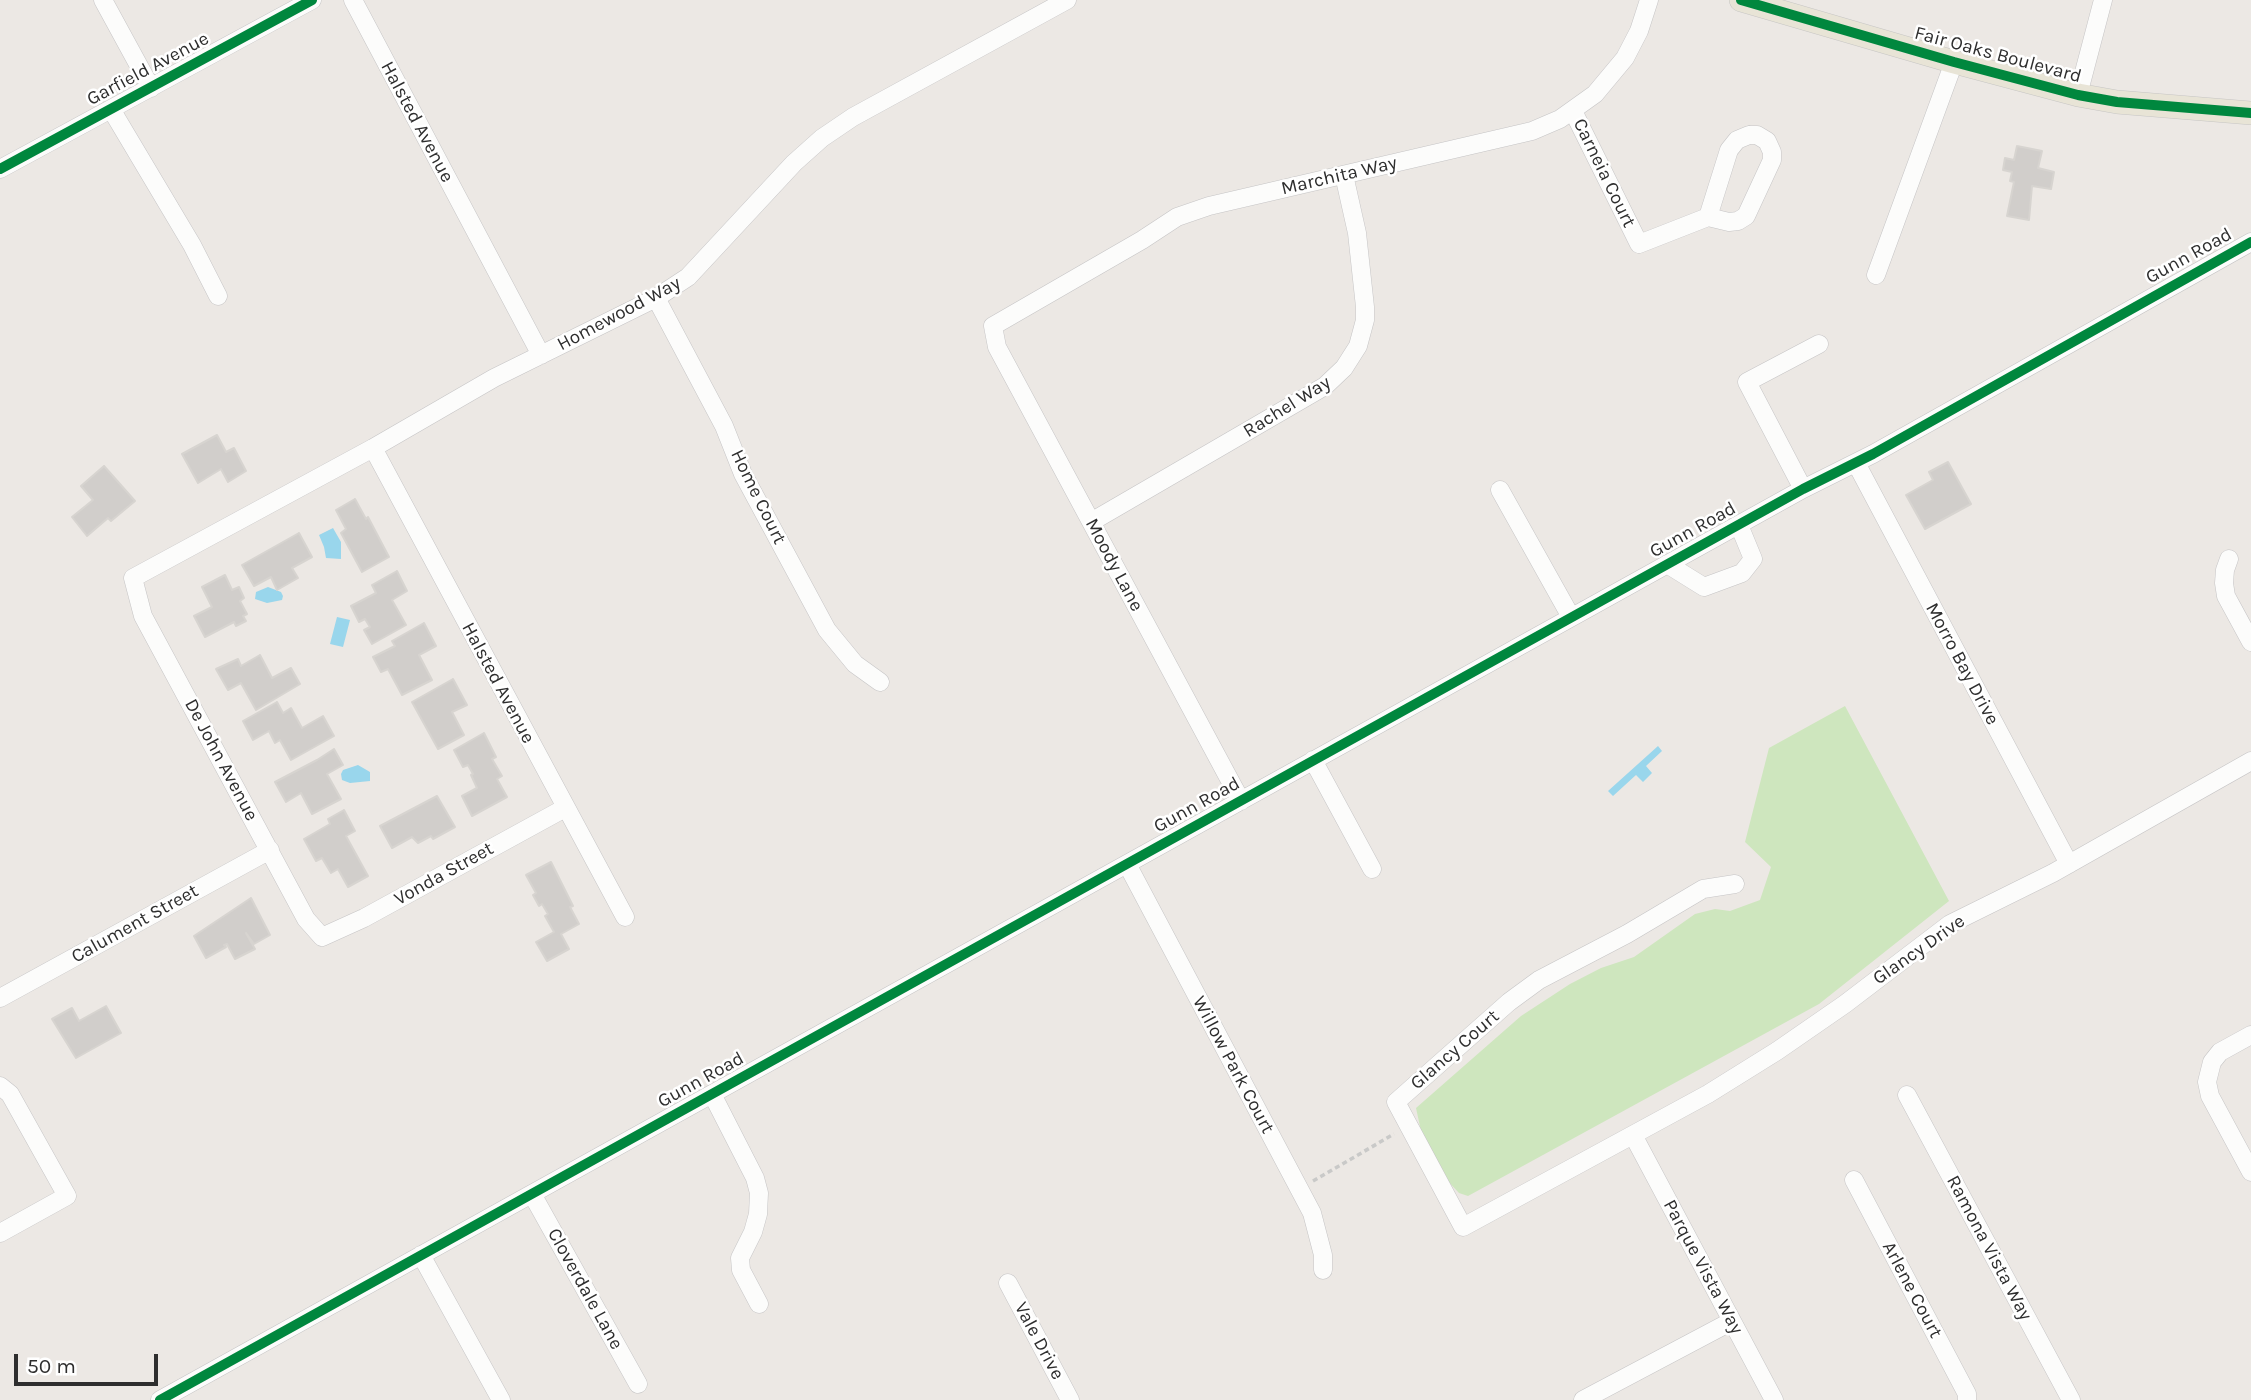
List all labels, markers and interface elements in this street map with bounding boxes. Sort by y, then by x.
street label: Fair Oaks Boulevard [1912,22,2084,88]
street label: Garfield Avenue [83,27,213,111]
street label: Halsted Avenue [376,58,458,186]
street label: Carneia Court [1568,115,1640,231]
street label: Marchita Way [1279,152,1399,200]
street label: Gunn Road [2142,223,2236,289]
street label: Homewood Way [553,272,685,356]
street label: Rachel Way [1239,371,1335,443]
street label: Home Court [725,446,791,548]
street label: Gunn Road [1646,497,1740,563]
street label: Moody Lane [1080,515,1148,615]
street label: Morro Bay Drive [1920,599,2004,729]
street label: Halsted Avenue [457,619,539,747]
street label: De John Avenue [179,695,263,825]
street label: Gunn Road [1150,772,1244,838]
street label: Vonda Street [390,837,498,911]
street label: Calument Street [67,880,203,968]
street label: Glancy Drive [1869,910,1969,990]
street label: Willow Park Court [1187,992,1279,1138]
street label: Glancy Court [1406,1005,1504,1095]
street label: Gunn Road [654,1047,748,1113]
street label: Ramona Vista Way [1941,1172,2037,1324]
street label: Parque Vista Way [1658,1196,1748,1338]
street label: Cloverdale Lane [542,1224,628,1354]
street label: Arlene Court [1877,1238,1947,1342]
street label: Vale Drive [1009,1298,1069,1384]
scale bar [18,1340,161,1384]
text: 50 m [27,1354,76,1378]

